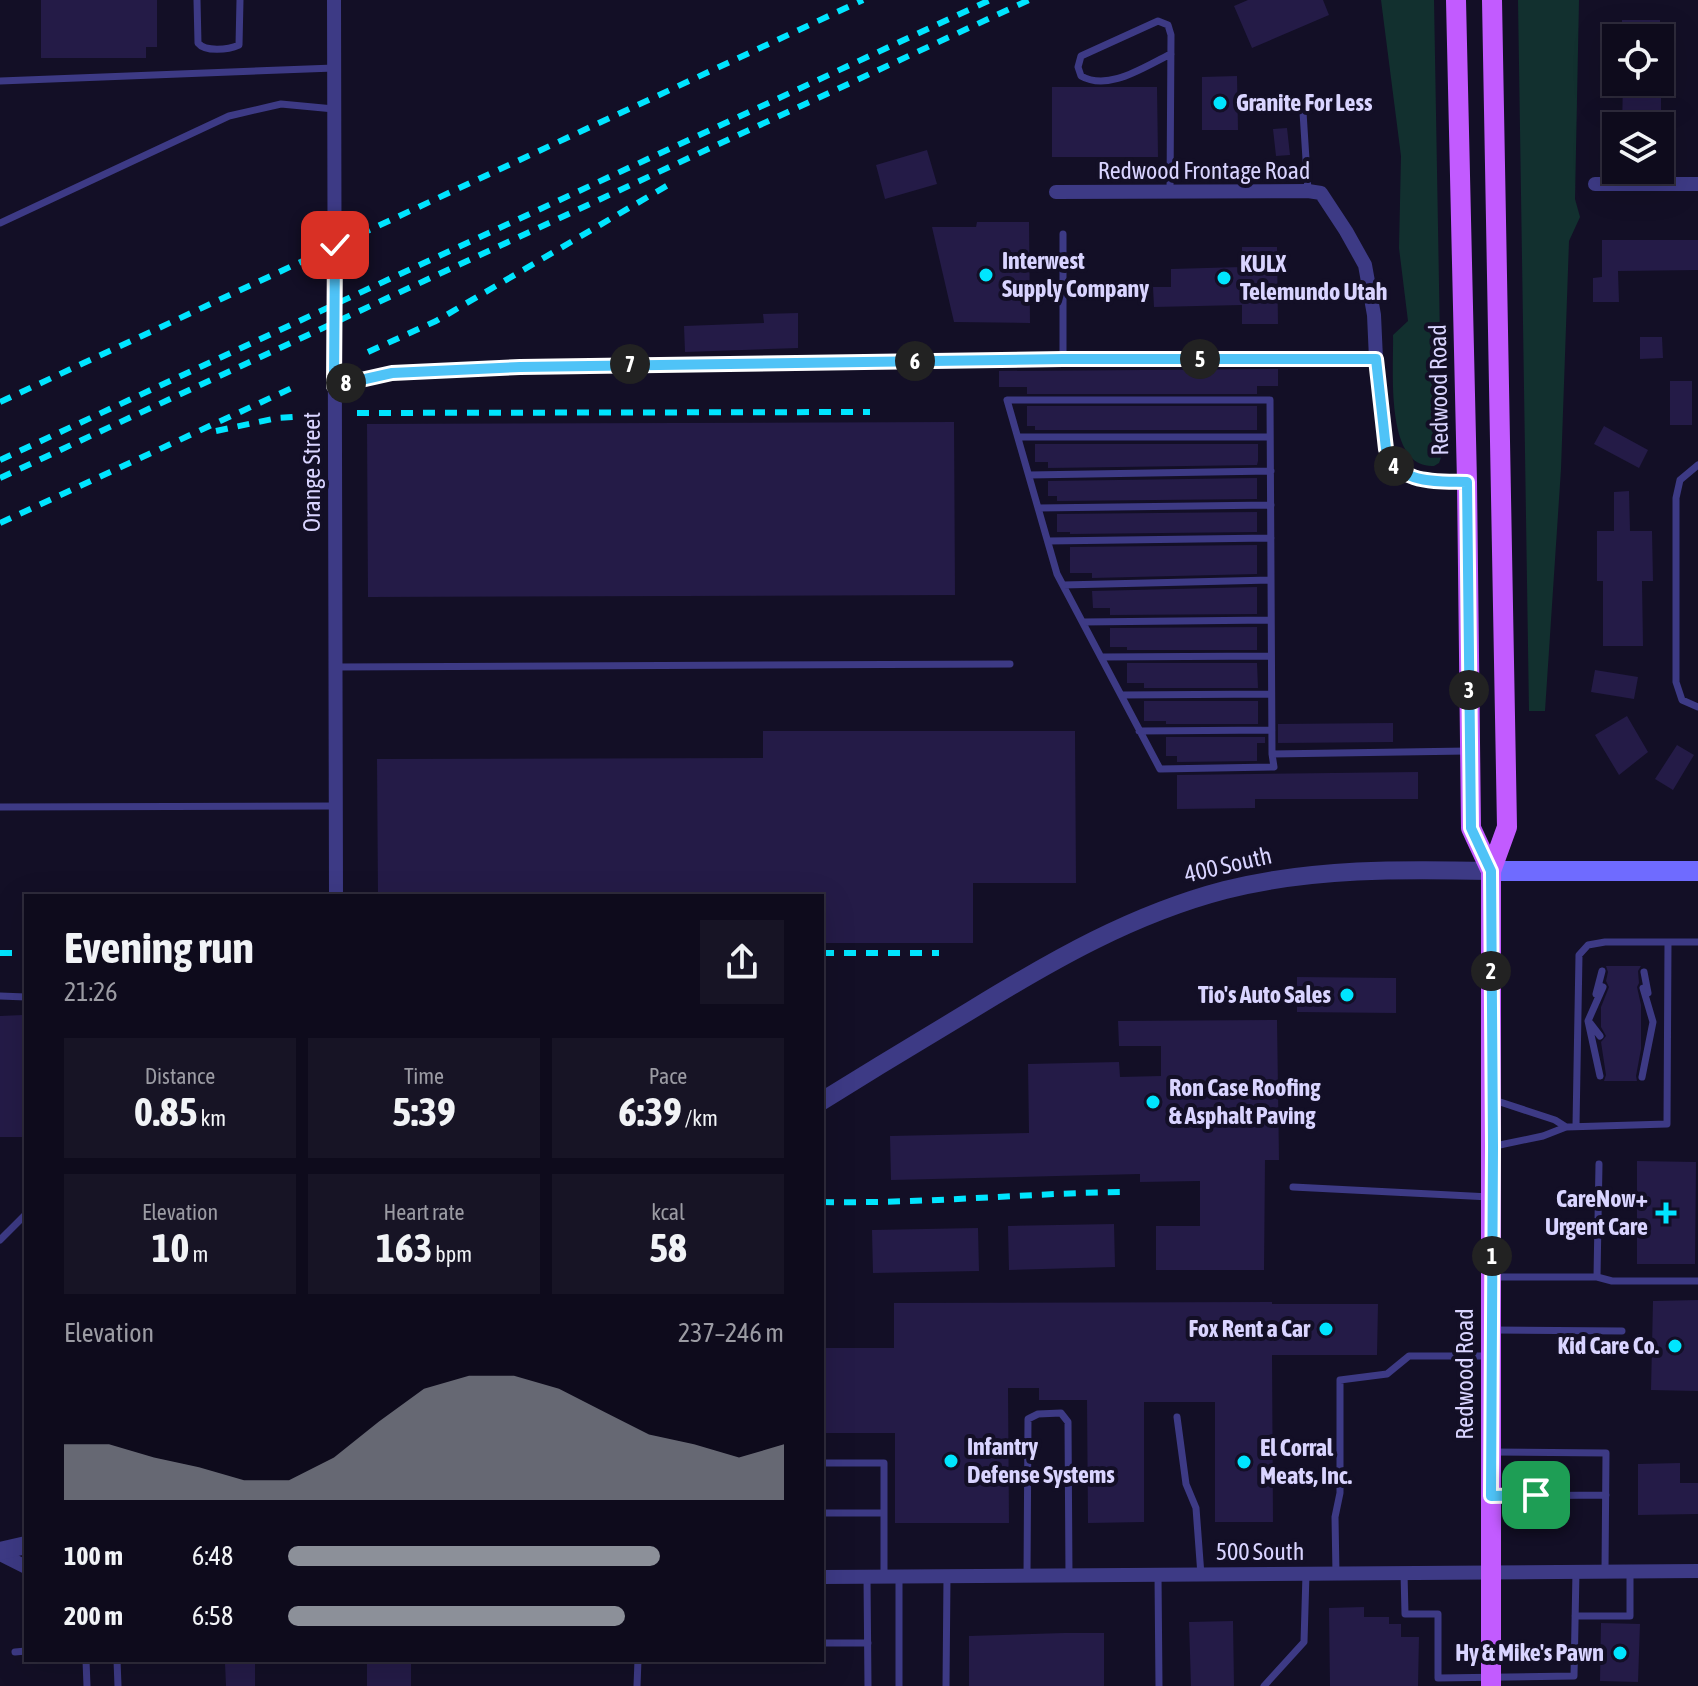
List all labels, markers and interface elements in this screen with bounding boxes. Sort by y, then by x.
map controls [1602,24,1674,184]
button: locate [1602,24,1674,96]
place label: Granite For Less [1236,89,1373,116]
marker: Granite For Less [1211,94,1229,112]
button: layers [1602,112,1674,184]
street label: Redwood Frontage Road [1098,157,1310,184]
pin [301,211,369,279]
icon: check [313,223,357,267]
place label: Interwest Supply Company [1002,247,1149,302]
place label: KULX Telemundo Utah [1240,250,1387,305]
marker: Interwest Supply Company [977,266,995,284]
marker: KULX Telemundo Utah [1215,269,1233,287]
street label: Redwood Road [1424,324,1453,456]
pin: 5 [1180,339,1220,379]
pin: 6 [895,341,935,381]
pin: 7 [610,344,650,384]
text: 5 [1195,346,1205,372]
text: 6 [910,348,920,374]
text: 7 [625,351,635,377]
pin: 8 [326,363,366,403]
text: 8 [341,370,351,396]
street label: Orange Street [298,412,325,532]
pin: 4 [1374,446,1414,486]
text: 4 [1389,453,1399,479]
pin: 3 [1449,670,1489,710]
text: 3 [1464,677,1474,703]
street label: 400 South [1182,841,1274,888]
button: share [700,920,784,1004]
text: Evening run [64,922,254,972]
pin: 2 [1471,951,1511,991]
text: 2 [1486,958,1496,984]
text: 21:26 [64,977,118,1007]
place label: Tio's Auto Sales [1198,981,1332,1008]
marker: Tio's Auto Sales [1338,986,1356,1004]
text: Distance [145,1063,215,1089]
text: Time [404,1063,444,1089]
text: Pace [649,1063,687,1089]
place label: Ron Case Roofing & Asphalt Paving [1169,1074,1321,1129]
text: 0.85 [134,1089,197,1134]
text: 5:39 [392,1089,456,1134]
text: 6:39 [618,1089,682,1134]
marker: Ron Case Roofing & Asphalt Paving [1144,1093,1162,1111]
text: km [197,1105,226,1131]
text: /km [682,1105,718,1131]
place label: CareNow+ Urgent Care [1545,1185,1648,1240]
text: Elevation [142,1199,218,1225]
text: Heart rate [383,1199,465,1225]
text: kcal [651,1199,685,1225]
marker: CareNow+ Urgent Care [1655,1202,1677,1224]
text: 10 [152,1225,189,1270]
text: 163 [376,1225,432,1270]
text: 58 [649,1225,687,1270]
pin: 1 [1472,1236,1512,1276]
text: m [189,1241,208,1267]
text: bpm [432,1241,472,1267]
text: 1 [1487,1243,1497,1269]
street label: Redwood Road [1451,1308,1478,1440]
place label: Fox Rent a Car [1189,1315,1311,1342]
text: Elevation [64,1318,154,1348]
text: 237–246 m [678,1318,784,1348]
marker: Fox Rent a Car [1317,1320,1335,1338]
place label: Kid Care Co. [1557,1332,1659,1359]
marker: Kid Care Co. [1666,1337,1684,1355]
place label: Infantry Defense Systems [967,1433,1115,1488]
place label: El Corral Meats, Inc. [1260,1434,1352,1489]
marker: Infantry Defense Systems [942,1452,960,1470]
marker: El Corral Meats, Inc. [1235,1453,1253,1471]
pin [1502,1461,1570,1529]
icon: arrive [1514,1473,1558,1517]
street label: 500 South [1216,1538,1304,1565]
text: 100 m [64,1541,123,1571]
text: 6:48 [192,1541,233,1571]
text: 200 m [64,1601,123,1631]
text: 6:58 [192,1601,233,1631]
place label: Hy & Mike's Pawn [1455,1639,1604,1666]
marker: Hy & Mike's Pawn [1611,1644,1629,1662]

